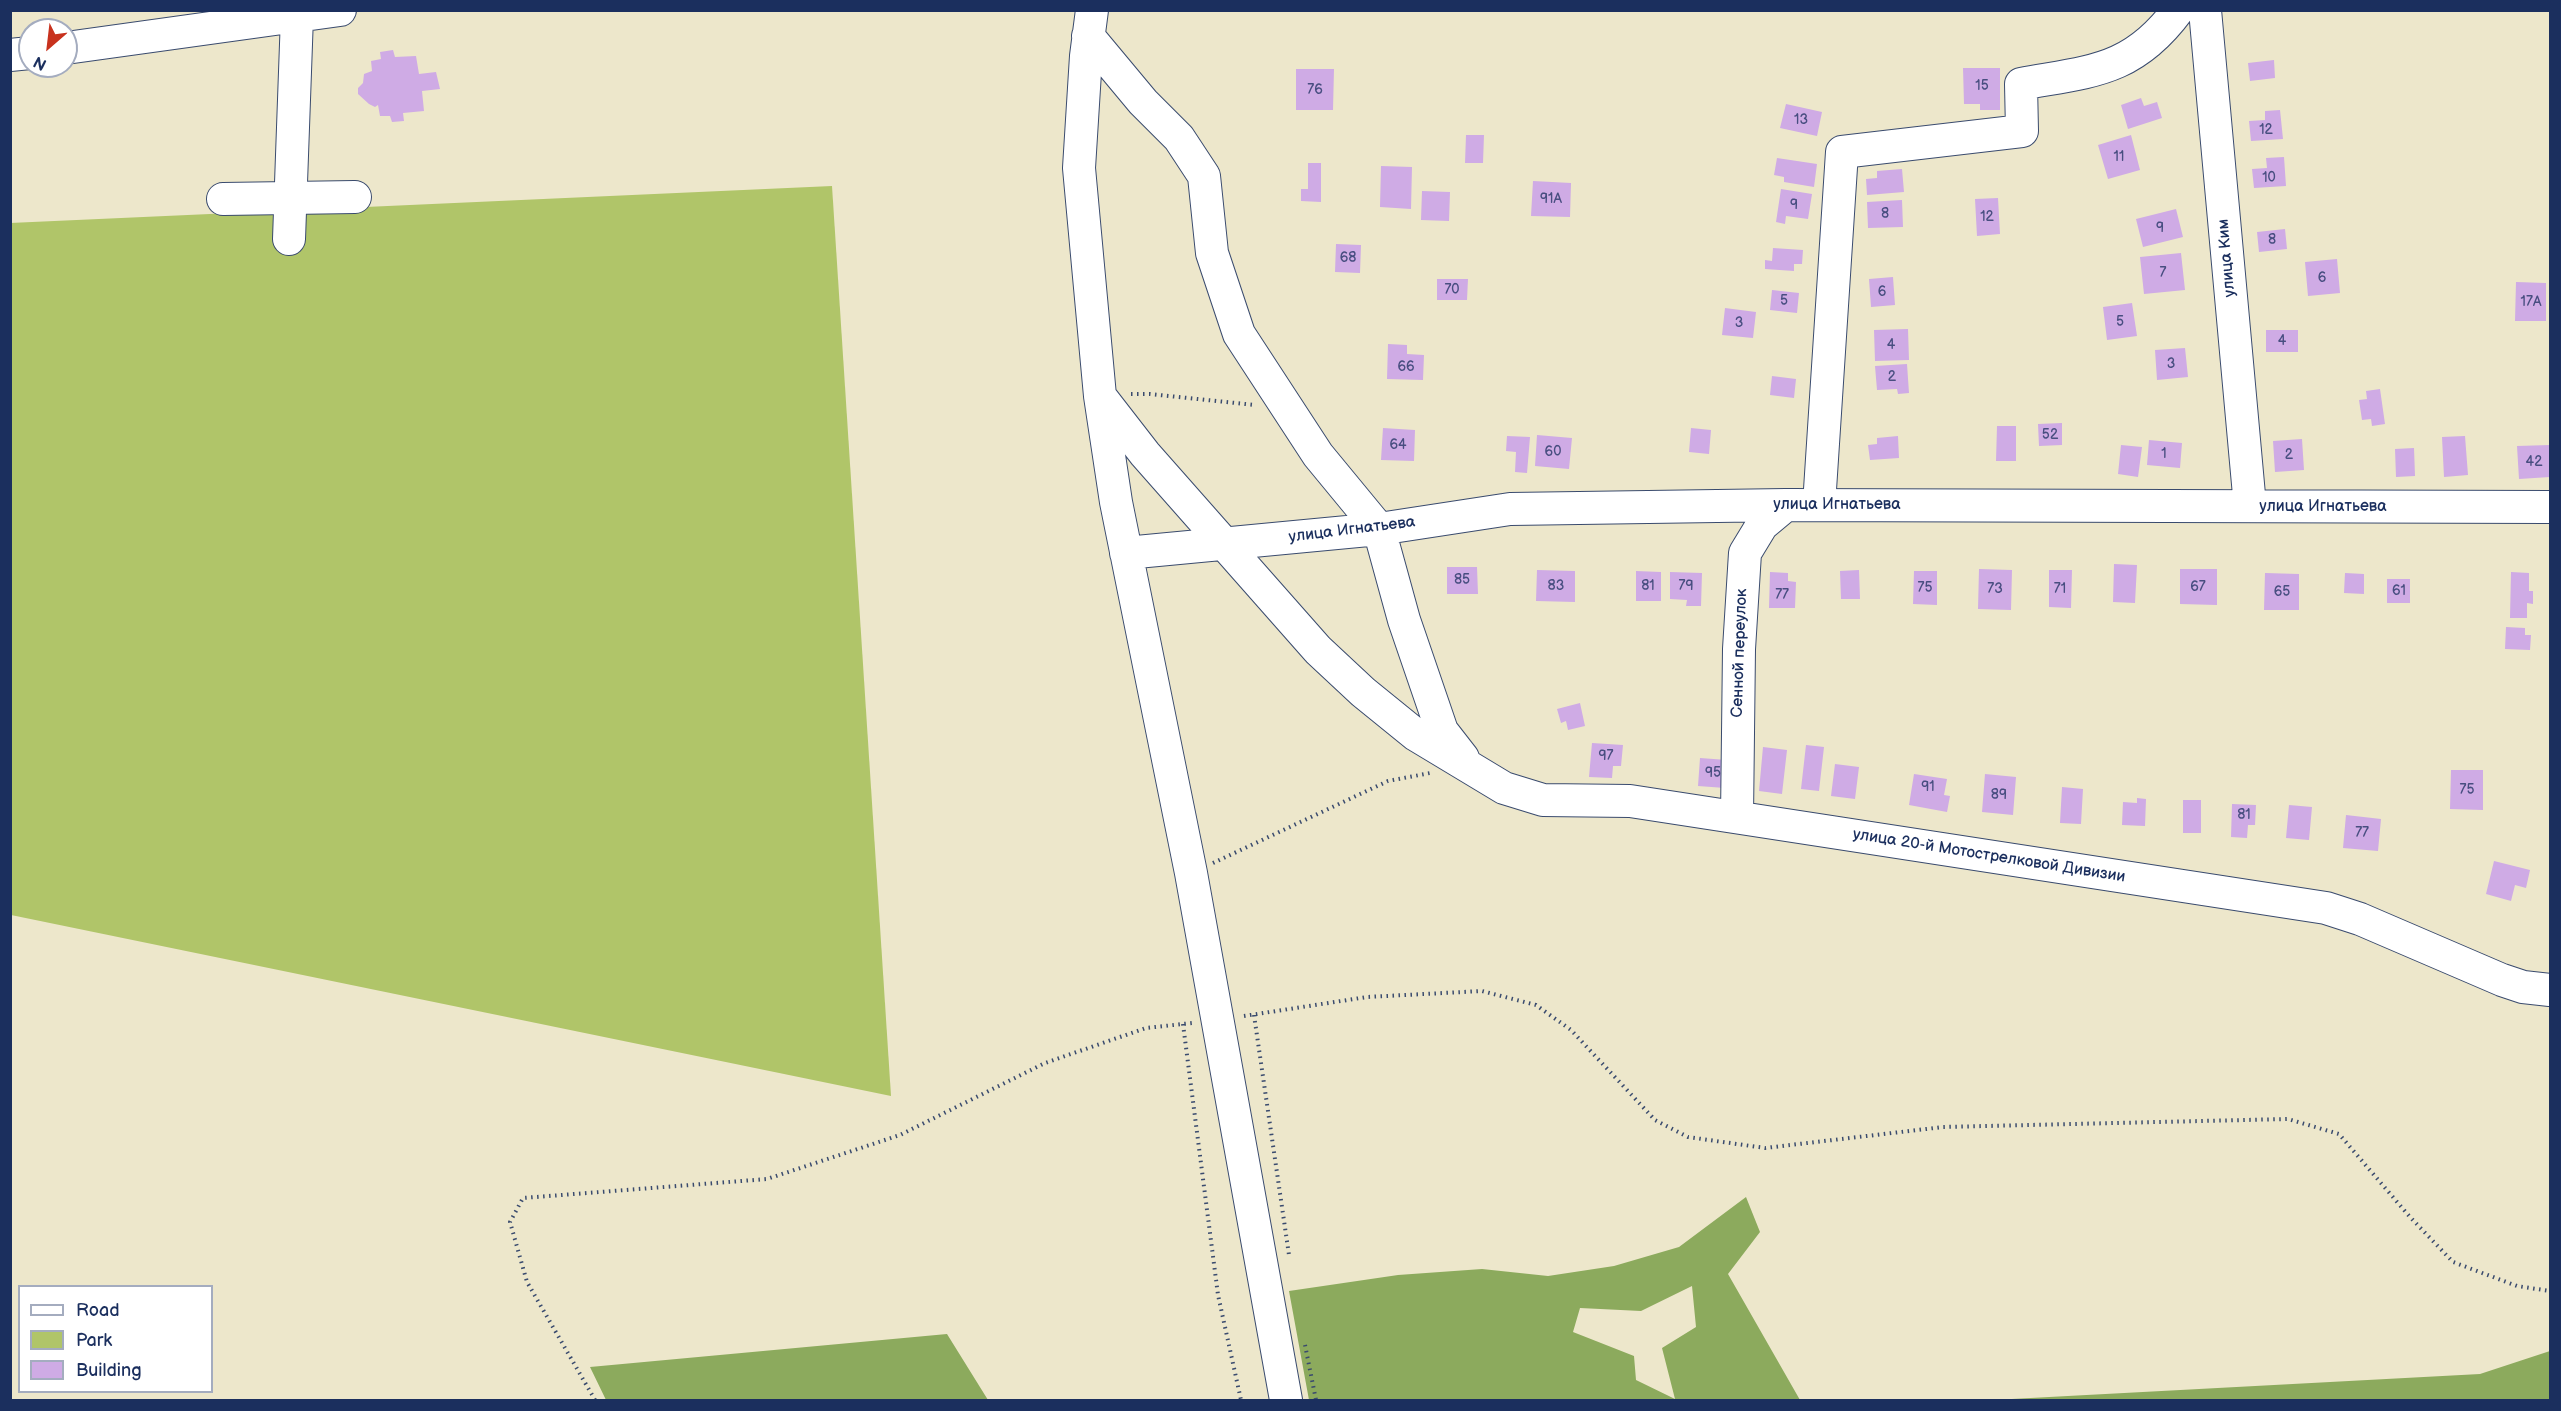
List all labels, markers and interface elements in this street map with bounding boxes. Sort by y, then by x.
north arrow [18,18,78,78]
text: N [30,51,50,74]
house number: 15 [1975,78,1989,94]
house number: 76 [1307,82,1323,98]
house number: 13 [1794,112,1808,128]
house number: 12 [2259,122,2273,138]
house number: 11 [2114,149,2124,165]
house number: 10 [2262,170,2276,186]
house number: 91А [1540,191,1562,207]
house number: 9 [1790,197,1798,213]
house number: 8 [1881,206,1889,222]
house number: 12 [1980,209,1994,225]
street label: улица Ким [2214,218,2240,298]
house number: 9 [2156,220,2164,236]
house number: 8 [2268,232,2276,248]
house number: 68 [1340,250,1356,266]
house number: 7 [2160,265,2166,281]
house number: 6 [2318,270,2326,286]
house number: 70 [1444,282,1460,298]
house number: 6 [1878,284,1886,300]
house number: 5 [1780,293,1788,309]
house number: 17А [2521,294,2541,310]
house number: 5 [2116,314,2124,330]
house number: 3 [1735,315,1743,331]
house number: 4 [2278,333,2286,349]
house number: 4 [1887,337,1895,353]
house number: 3 [2167,356,2175,372]
house number: 66 [1397,359,1415,375]
house number: 2 [1888,369,1896,385]
house number: 52 [2042,427,2058,443]
house number: 64 [1389,437,1407,453]
house number: 60 [1545,444,1561,460]
house number: 1 [2161,446,2167,462]
house number: 2 [2285,447,2293,463]
house number: 42 [2526,454,2542,470]
street label: улица Игнатьева [1773,495,1901,515]
street label: улица Игнатьева [2259,497,2387,517]
street label: улица Игнатьева [1288,513,1416,547]
house number: 85 [1454,572,1470,588]
house number: 83 [1548,578,1564,594]
house number: 81 [1641,578,1655,594]
house number: 79 [1679,578,1693,594]
house number: 67 [2190,579,2206,595]
house number: 75 [1918,580,1932,596]
house number: 73 [1987,581,2003,597]
house number: 71 [2054,581,2066,597]
house number: 61 [2392,583,2406,599]
house number: 65 [2274,584,2290,600]
house number: 77 [1775,587,1789,603]
street label: Сенной переулок [1728,588,1752,718]
house number: 97 [1599,748,1613,764]
house number: 95 [1705,765,1721,781]
house number: 91 [1921,779,1935,795]
house number: 75 [2460,782,2474,798]
house number: 89 [1991,787,2007,803]
house number: 81 [2237,807,2251,823]
street label: улица 20-й Мотострелковой Дивизии [1851,825,2127,887]
house number: 77 [2355,825,2369,841]
legend [18,1285,213,1393]
text: Road [76,1300,120,1321]
text: Park [76,1330,112,1351]
text: Building [76,1360,142,1381]

